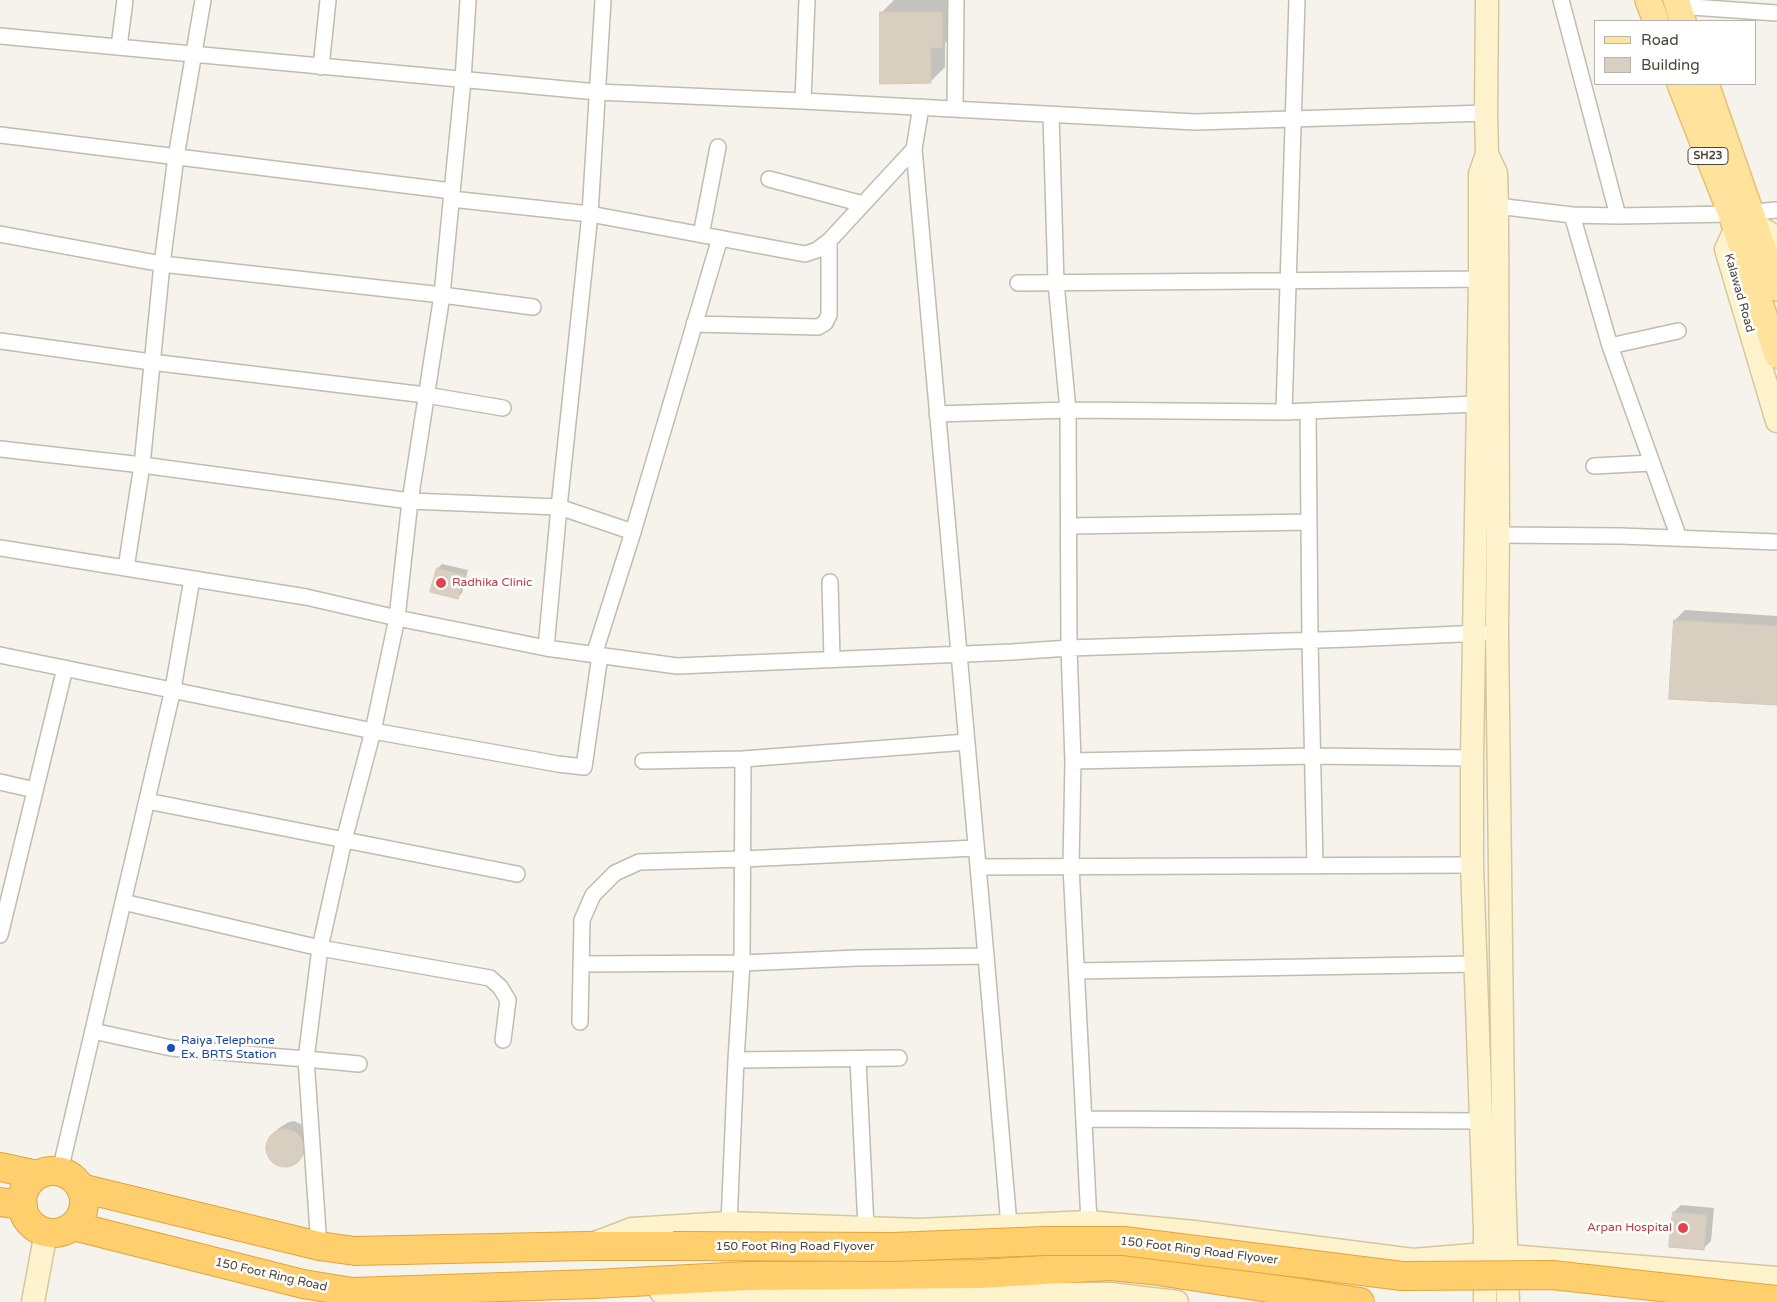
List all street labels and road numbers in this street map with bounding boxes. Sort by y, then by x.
road number: SH23 [1688,148,1728,164]
street label: Kalawad Road [1721,252,1757,334]
street label: 150 Foot Ring Road Flyover [1119,1234,1279,1268]
street label: 150 Foot Ring Road Flyover [715,1240,875,1254]
street label: 150 Foot Ring Road [214,1255,328,1295]

